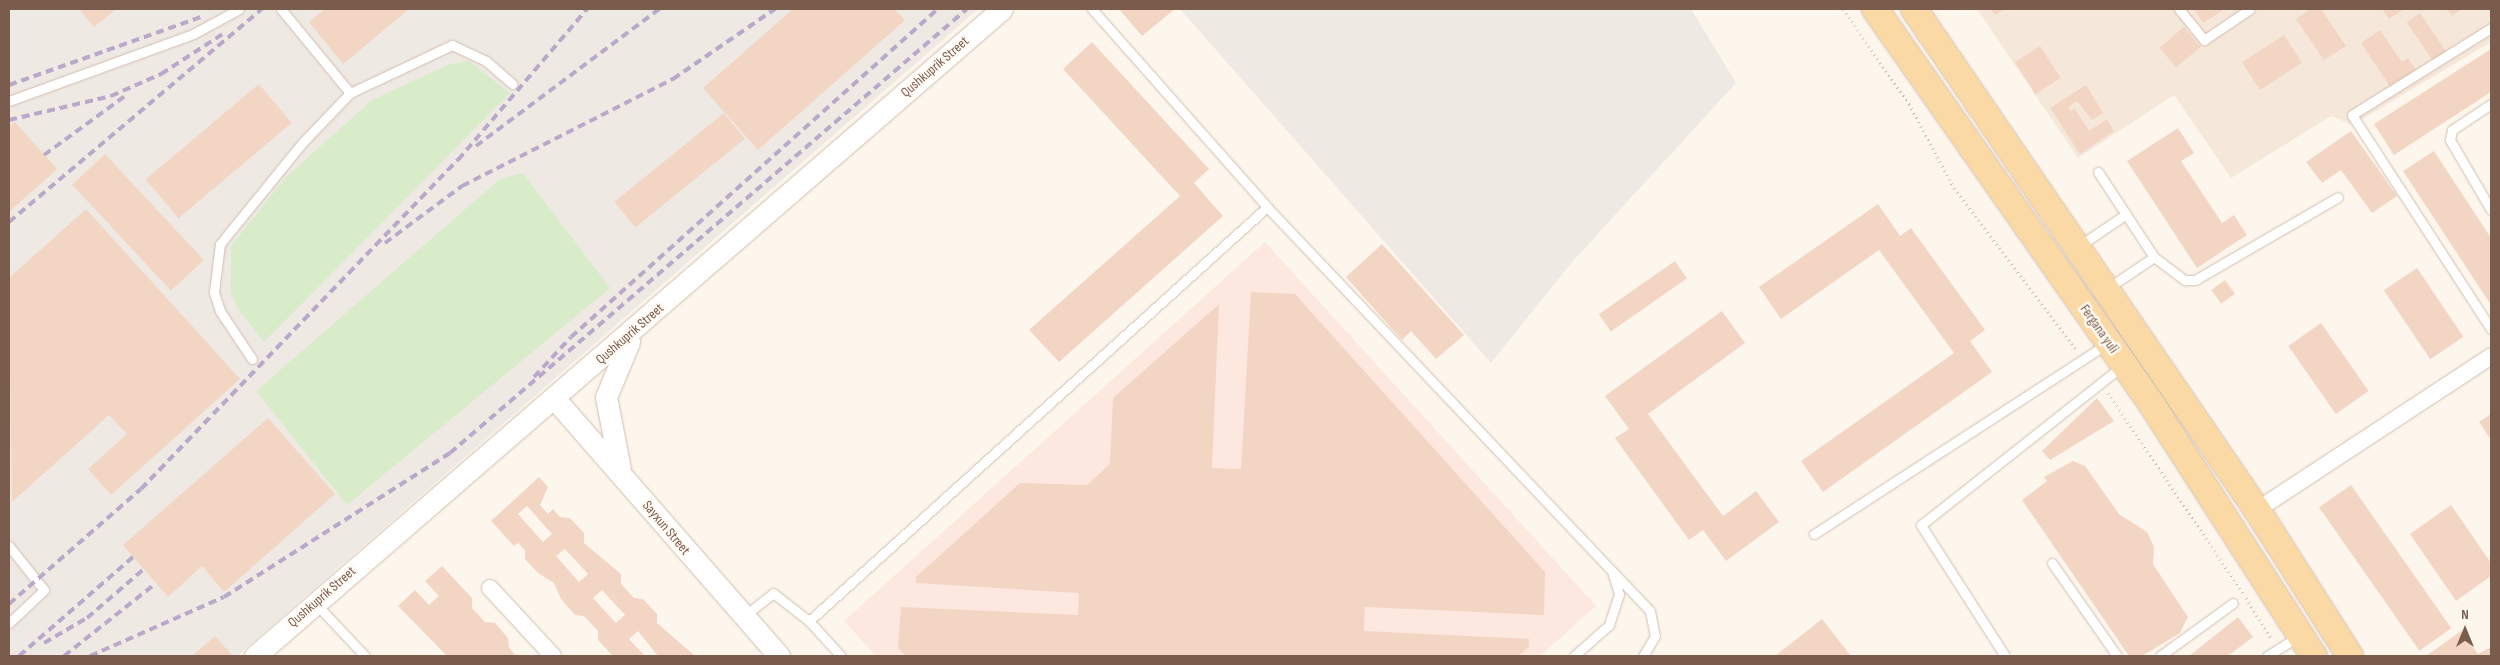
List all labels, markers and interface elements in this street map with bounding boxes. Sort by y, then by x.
street label: Qushkuprik Street [898,33,972,101]
street label: Qushkuprik Street [593,300,667,368]
street label: Fergana yuli [2076,301,2122,357]
street label: Sayxun Street [638,497,694,559]
street label: Qushkuprik Street [285,563,359,631]
north arrow [2440,605,2490,655]
text: N [2461,606,2469,623]

